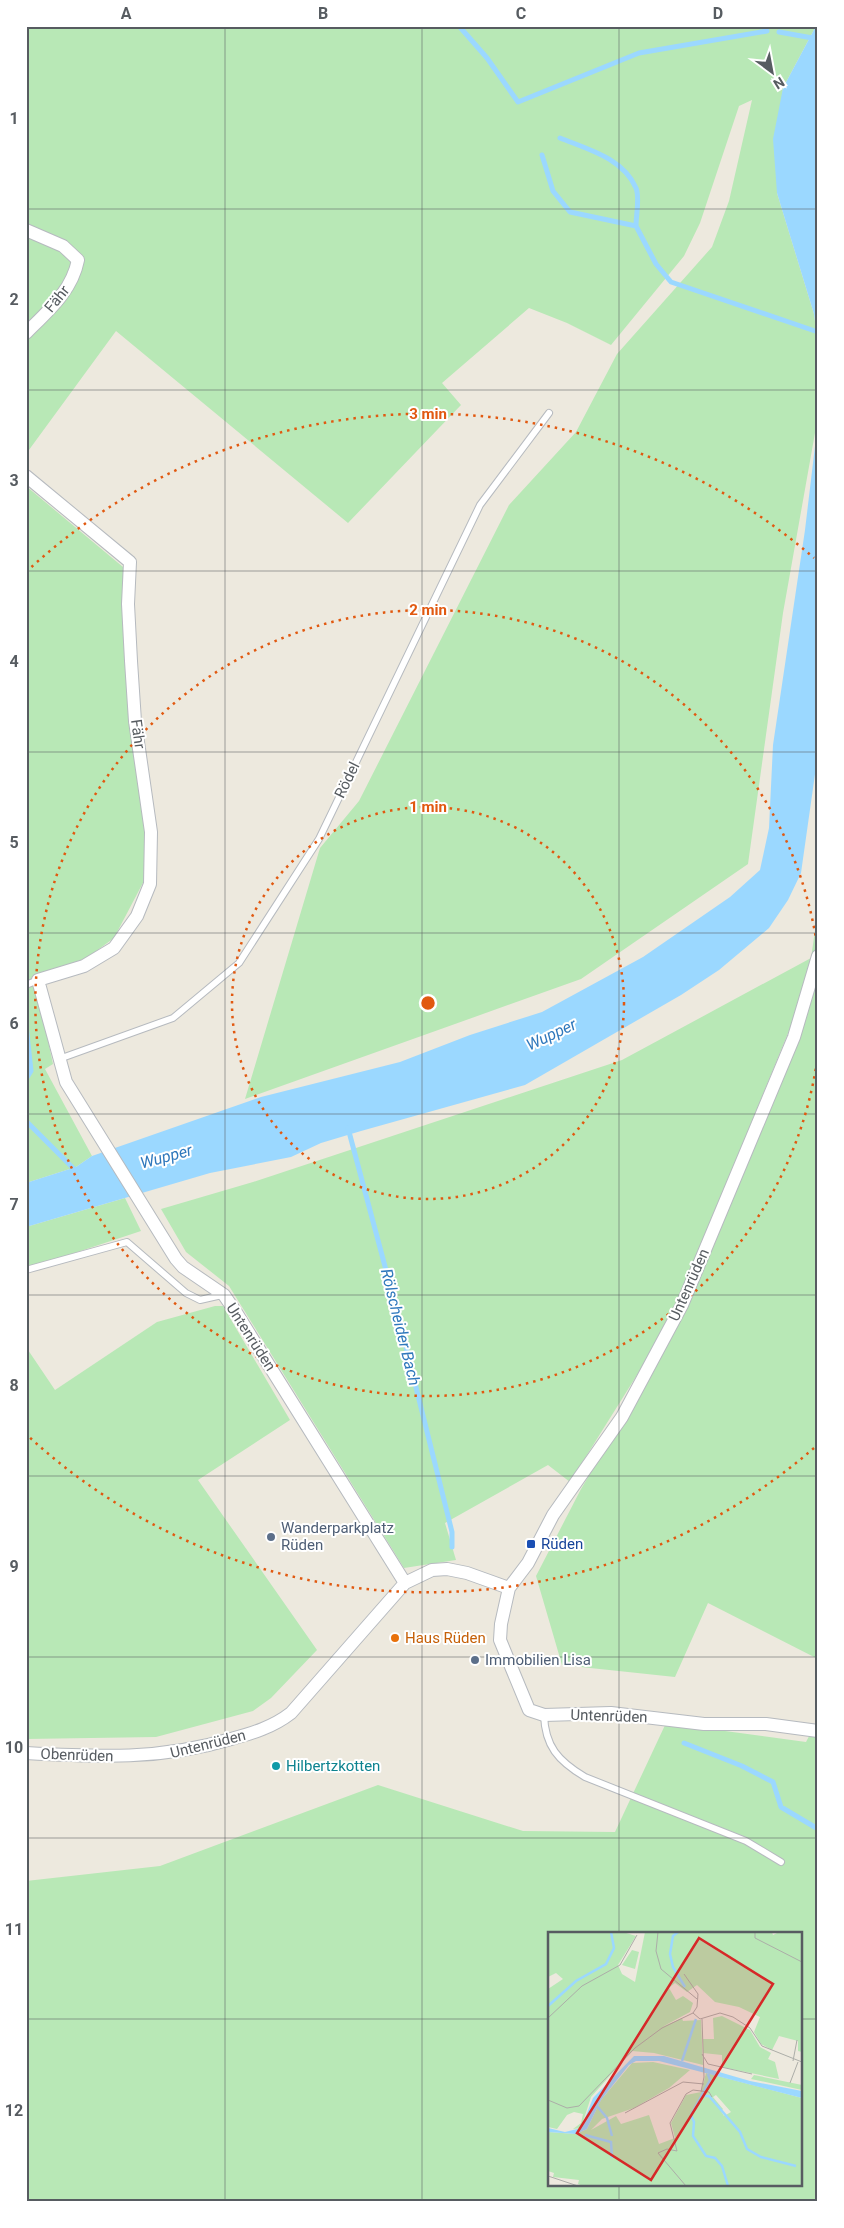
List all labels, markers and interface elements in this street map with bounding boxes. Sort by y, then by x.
text: A [121,4,132,23]
text: B [318,4,328,23]
text: C [516,4,526,23]
text: D [713,4,723,23]
north arrow [746,48,796,98]
text: N [770,74,787,92]
text: 1 [9,109,19,128]
street label: Fähr [41,282,73,316]
text: 2 [9,290,19,309]
text: 3 min [409,405,447,423]
text: 3 [9,471,19,490]
text: 2 min [409,601,447,619]
text: 4 [9,652,19,671]
street label: Fähr [127,718,149,750]
street label: Rödel [331,759,363,801]
text: 1 min [409,798,447,816]
text: 5 [9,833,19,852]
centre of rings [419,994,437,1012]
text: 6 [9,1014,19,1033]
water label: Wupper [523,1014,580,1054]
water label: Wupper [138,1140,195,1173]
text: 7 [9,1195,19,1214]
street label: Untenrüden [665,1246,713,1324]
water label: Rölscheider Bach [377,1267,424,1388]
street label: Untenrüden [222,1300,280,1374]
text: 8 [9,1376,19,1395]
place label: Wanderparkplatz Rüden [281,1519,394,1554]
marker: Wanderparkplatz Rüden [265,1531,277,1543]
place label: Rüden [541,1535,583,1553]
marker: Rüden [525,1538,537,1550]
text: 9 [9,1557,19,1576]
place label: Haus Rüden [405,1629,486,1647]
marker: Haus Rüden [389,1632,401,1644]
place label: Immobilien Lisa [485,1651,591,1669]
marker: Immobilien Lisa [469,1654,481,1666]
street label: Untenrüden [570,1706,648,1726]
street label: Untenrüden [168,1726,248,1762]
text: 10 [5,1738,23,1757]
street label: Obenrüden [40,1745,114,1765]
place label: Hilbertzkotten [286,1757,380,1775]
marker: Hilbertzkotten [270,1760,282,1772]
text: 11 [5,1920,23,1939]
inset map [548,1932,802,2186]
text: 12 [5,2101,23,2120]

